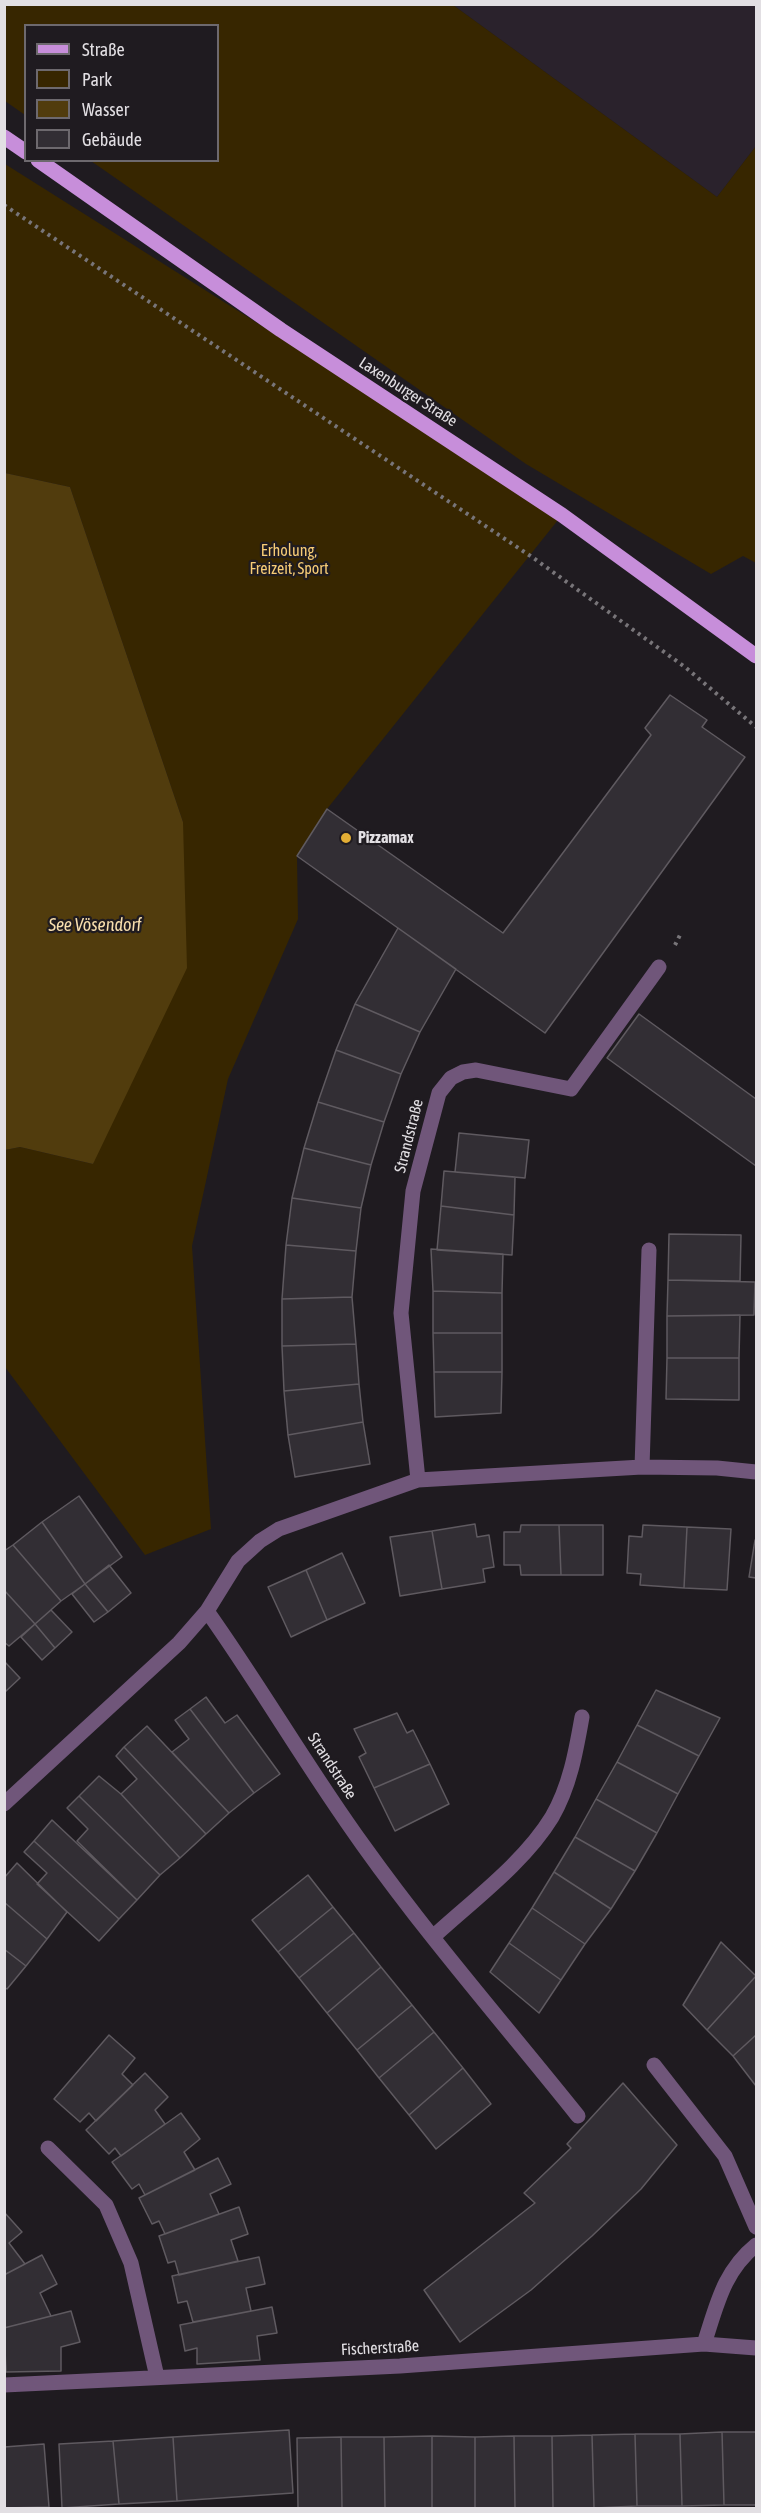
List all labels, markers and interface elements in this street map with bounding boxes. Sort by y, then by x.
legend [24,24,219,162]
text: Straße [82,39,125,60]
text: Park [82,69,112,90]
text: Wasser [82,99,129,120]
text: Gebäude [82,129,142,150]
street label: Laxenburger Straße [355,353,461,431]
park label: Erholung, Freizeit, Sport [250,541,328,579]
place label: Pizzamax [358,828,414,848]
marker: Pizzamax [339,831,353,845]
water label: See Vösendorf [48,914,142,936]
street label: Strandstraße [391,1097,427,1175]
street label: Strandstraße [303,1729,361,1803]
street label: Fischerstraße [340,2336,420,2360]

